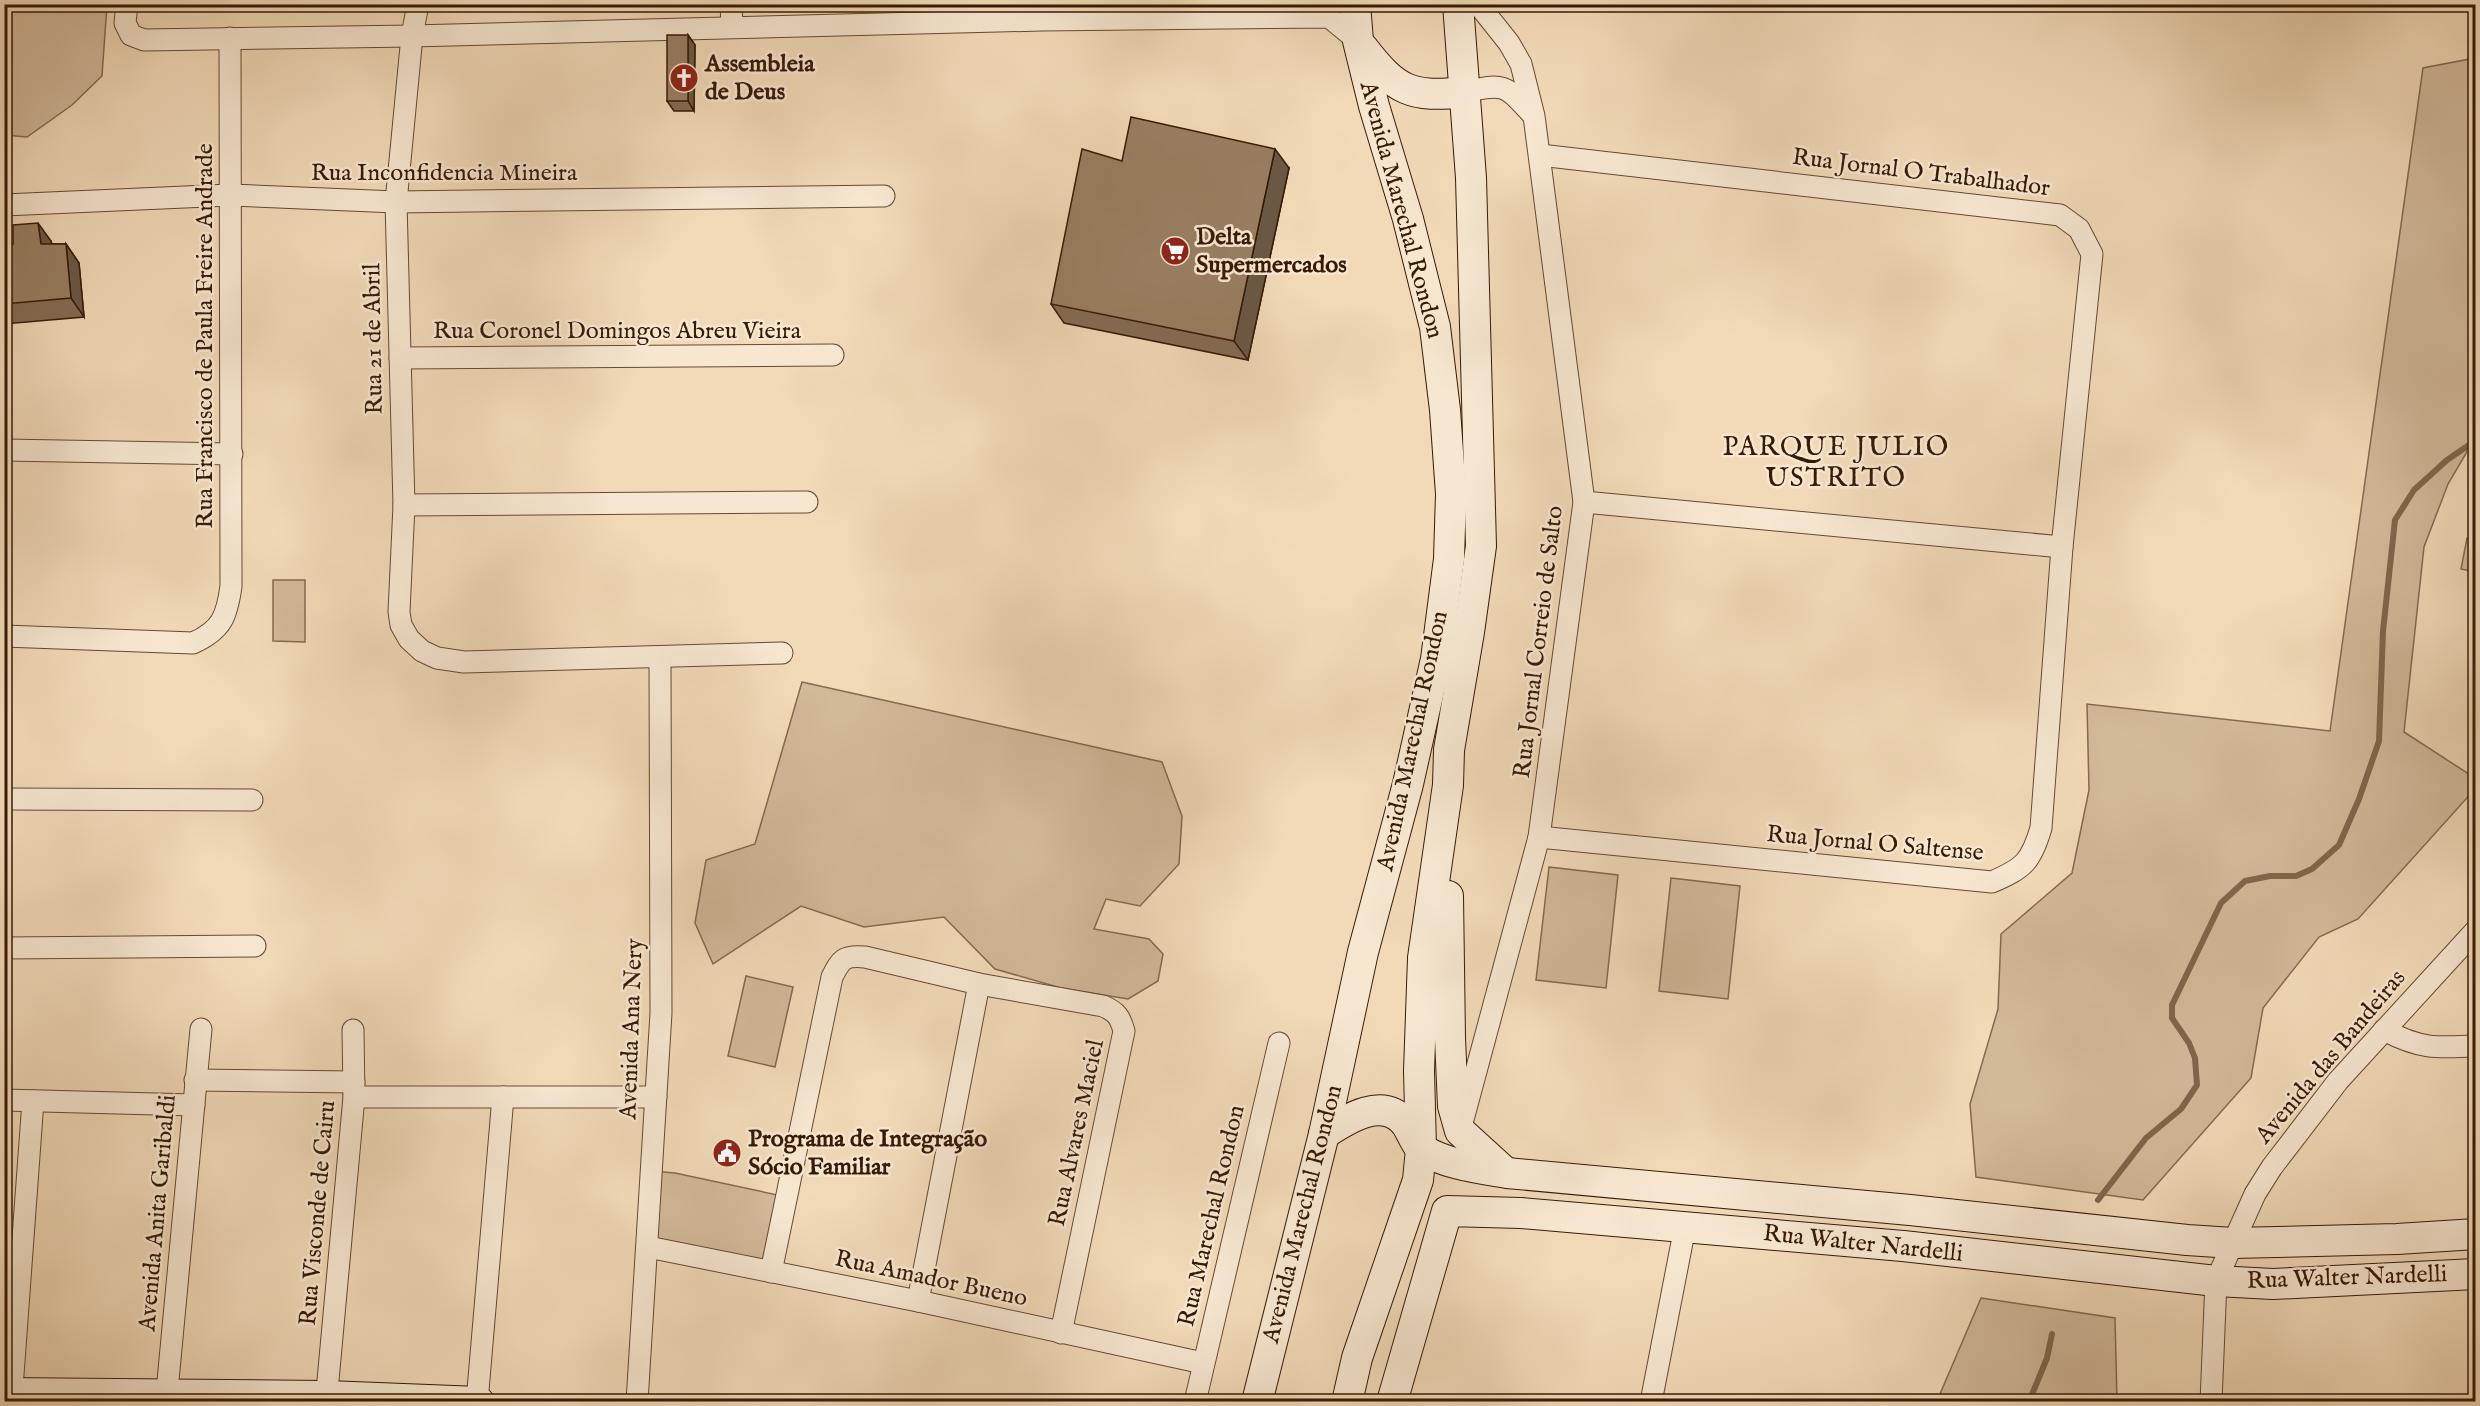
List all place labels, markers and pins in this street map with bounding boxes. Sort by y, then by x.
place label: Assembleia de Deus [704,49,815,108]
church icon: Assembleia de Deus [668,62,700,94]
place label: Delta Supermercados [1196,222,1347,281]
supermarket icon: Delta Supermercados [1159,235,1191,267]
place label: Programa de Integração Sócio Familiar [748,1124,987,1183]
public building icon: Programa de Integração Sócio Familiar [711,1137,743,1169]

